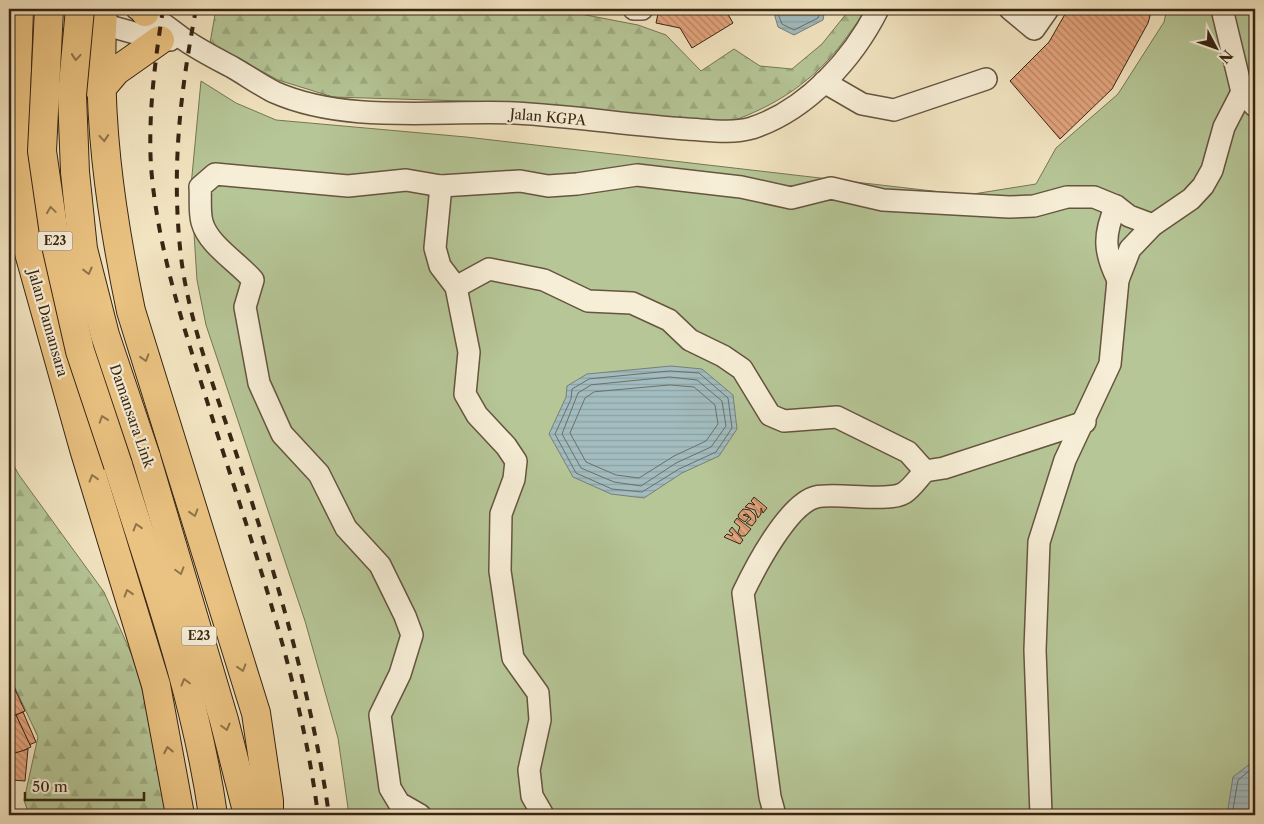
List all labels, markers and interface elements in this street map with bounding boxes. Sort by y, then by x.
north arrow [1192,22,1242,72]
text: N [1215,46,1237,67]
one-way arrow [70,54,81,62]
street label: Jalan KGPA [507,105,587,129]
one-way arrow [99,134,110,142]
one-way arrow [46,206,57,214]
road number: E23 [38,232,72,250]
street label: Jalan Damansara [24,265,72,379]
one-way arrow [82,267,93,275]
one-way arrow [140,353,150,361]
street label: Damansara Link [106,362,158,471]
one-way arrow [98,415,108,423]
one-way arrow [88,475,98,483]
one-way arrow [188,508,198,517]
one-way arrow [133,523,143,531]
one-way arrow [174,567,184,575]
one-way arrow [123,589,133,598]
road number: E23 [182,626,216,646]
one-way arrow [237,663,247,672]
one-way arrow [181,678,191,687]
one-way arrow [220,723,230,731]
one-way arrow [164,746,174,754]
scale bar [25,769,144,801]
text: 50 m [32,777,68,796]

